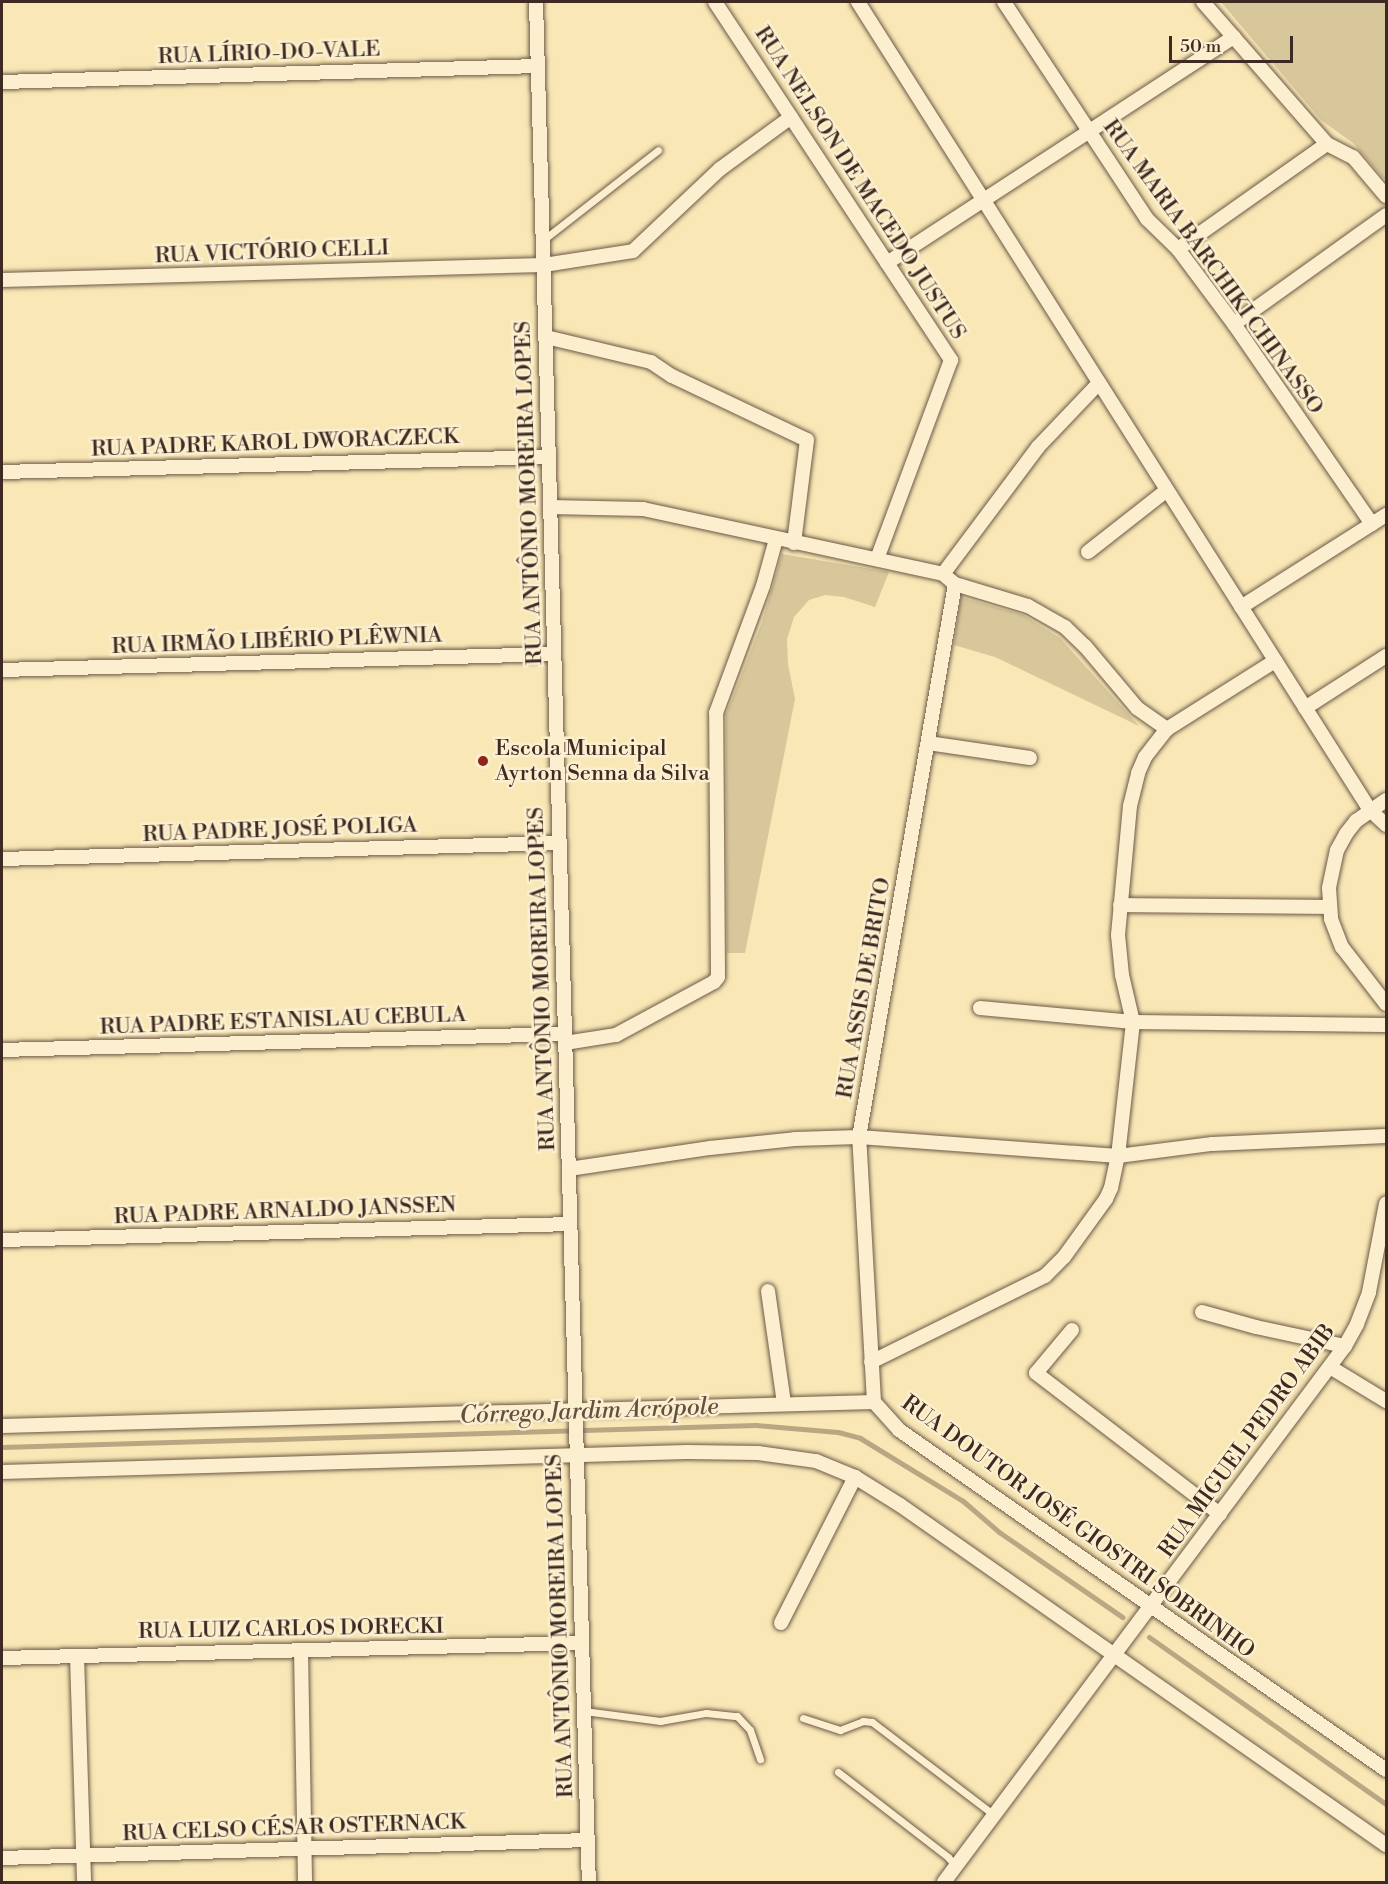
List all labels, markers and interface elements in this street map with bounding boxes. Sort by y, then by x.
street label: RUA NELSON DE MACEDO JUSTUS [749,21,971,345]
scale bar [1172,24,1296,62]
text: 50 m [1180,35,1221,58]
street label: RUA LÍRIO-DO-VALE [157,36,381,70]
street label: RUA MARIA BARCHIKI CHINASSO [1097,114,1329,420]
street label: RUA VICTÓRIO CELLI [154,235,390,269]
street label: RUA ANTÔNIO MOREIRA LOPES [510,320,548,666]
street label: RUA PADRE KAROL DWORACZECK [91,423,459,463]
street label: RUA IRMÃO LIBÉRIO PLÊWNIA [111,622,443,660]
place label: Escola Municipal Ayrton Senna da Silva [495,735,710,786]
marker: Escola Municipal Ayrton Senna da Silva [476,754,490,768]
street label: RUA ANTÔNIO MOREIRA LOPES [523,806,561,1152]
street label: RUA PADRE JOSÉ POLIGA [142,812,418,848]
street label: RUA ASSIS DE BRITO [832,875,896,1101]
street label: RUA PADRE ESTANISLAU CEBULA [99,1001,467,1041]
street label: RUA PADRE ARNALDO JANSSEN [113,1192,457,1230]
street label: RUA MIGUEL PEDRO ABIB [1153,1319,1341,1563]
street label: RUA DOUTOR JOSÉ GIOSTRI SOBRINHO [896,1390,1260,1664]
water label: Córrego Jardim Acrópole [459,1393,719,1431]
street label: RUA ANTÔNIO MOREIRA LOPES [541,1453,579,1799]
street label: RUA LUIZ CARLOS DORECKI [138,1613,444,1645]
street label: RUA CELSO CÉSAR OSTERNACK [122,1809,466,1847]

